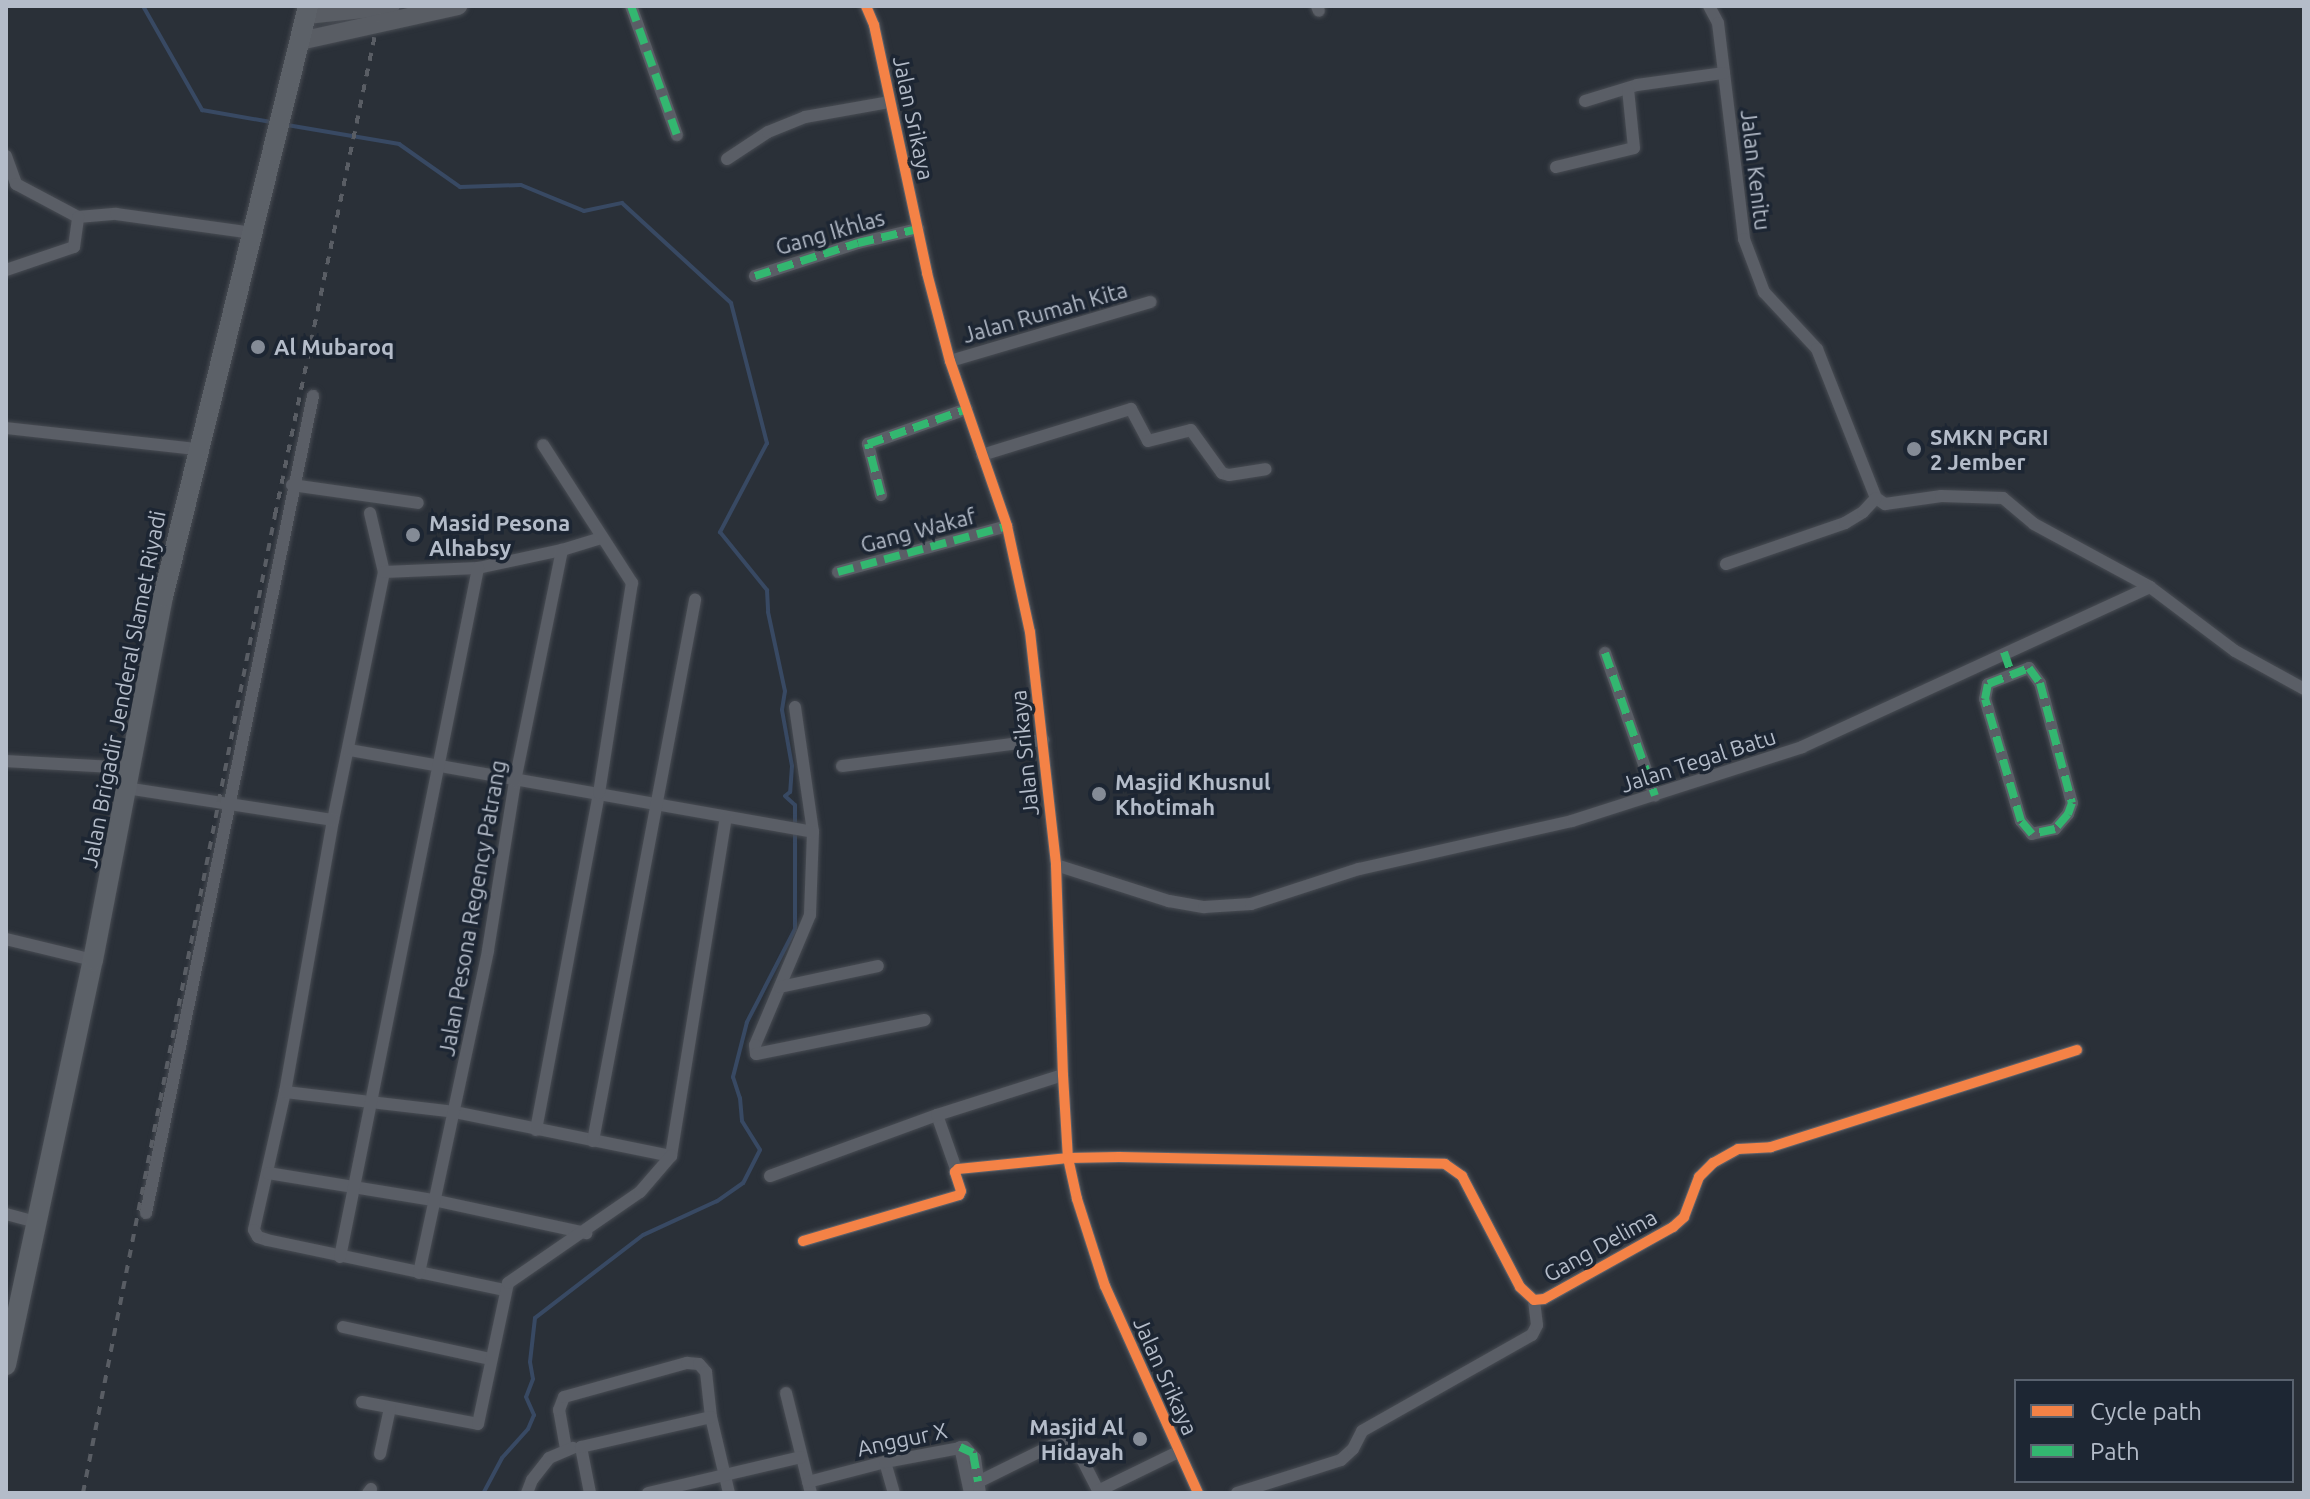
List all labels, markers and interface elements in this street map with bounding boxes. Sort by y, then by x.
street label: Jalan Srikaya [888,53,940,183]
street label: Jalan Kenitu [1736,108,1776,232]
street label: Gang Ikhlas [772,204,888,260]
street label: Jalan Rumah Kita [960,276,1130,348]
place label: Al Mubaroq [274,334,394,360]
marker: Al Mubaroq [249,338,267,356]
place label: SMKN PGRI 2 Jember [1930,423,2049,474]
marker: SMKN PGRI 2 Jember [1905,440,1923,458]
street label: Gang Wakaf [858,502,978,558]
street label: Jalan Brigadir Jenderal Slamet Riyadi [75,508,171,870]
place label: Masid Pesona Alhabsy [429,509,570,560]
marker: Masid Pesona Alhabsy [404,526,422,544]
street label: Jalan Srikaya [1004,689,1044,817]
street label: Jalan Tegal Batu [1617,723,1779,797]
street label: Jalan Pesona Regency Patrang [433,758,511,1058]
place label: Masjid Khusnul Khotimah [1115,768,1271,820]
marker: Masjid Khusnul Khotimah [1090,785,1108,803]
street label: Gang Delima [1539,1203,1661,1287]
street label: Jalan Srikaya [1128,1313,1204,1439]
legend [2014,1379,2294,1483]
text: Cycle path [2090,1398,2202,1425]
place label: Masjid Al Hidayah [1029,1413,1124,1464]
street label: Anggur X [854,1417,950,1461]
marker: Masjid Al Hidayah [1131,1430,1149,1448]
text: Path [2090,1438,2140,1465]

